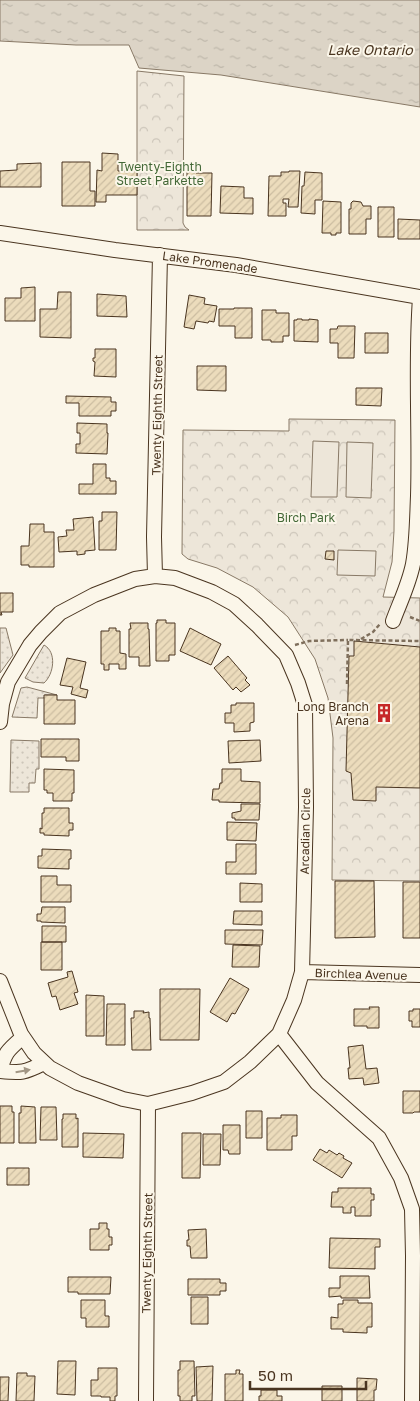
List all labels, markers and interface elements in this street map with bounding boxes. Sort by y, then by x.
water label: Lake Ontario [327,41,414,58]
park label: Twenty-Eighth Street Parkette [116,159,204,188]
street label: Lake Promenade [161,248,259,276]
street label: Twenty Eighth Street [148,354,166,476]
park label: Birch Park [277,510,336,525]
place label: Long Branch Arena [297,699,369,728]
building icon: Long Branch Arena [373,702,395,724]
street label: Arcadian Circle [297,787,313,875]
street label: Birchlea Avenue [314,965,408,983]
one-way arrow [15,1067,30,1075]
street label: Twenty Eighth Street [138,1192,156,1314]
scale bar [250,1358,366,1390]
text: 50 m [258,1366,293,1384]

